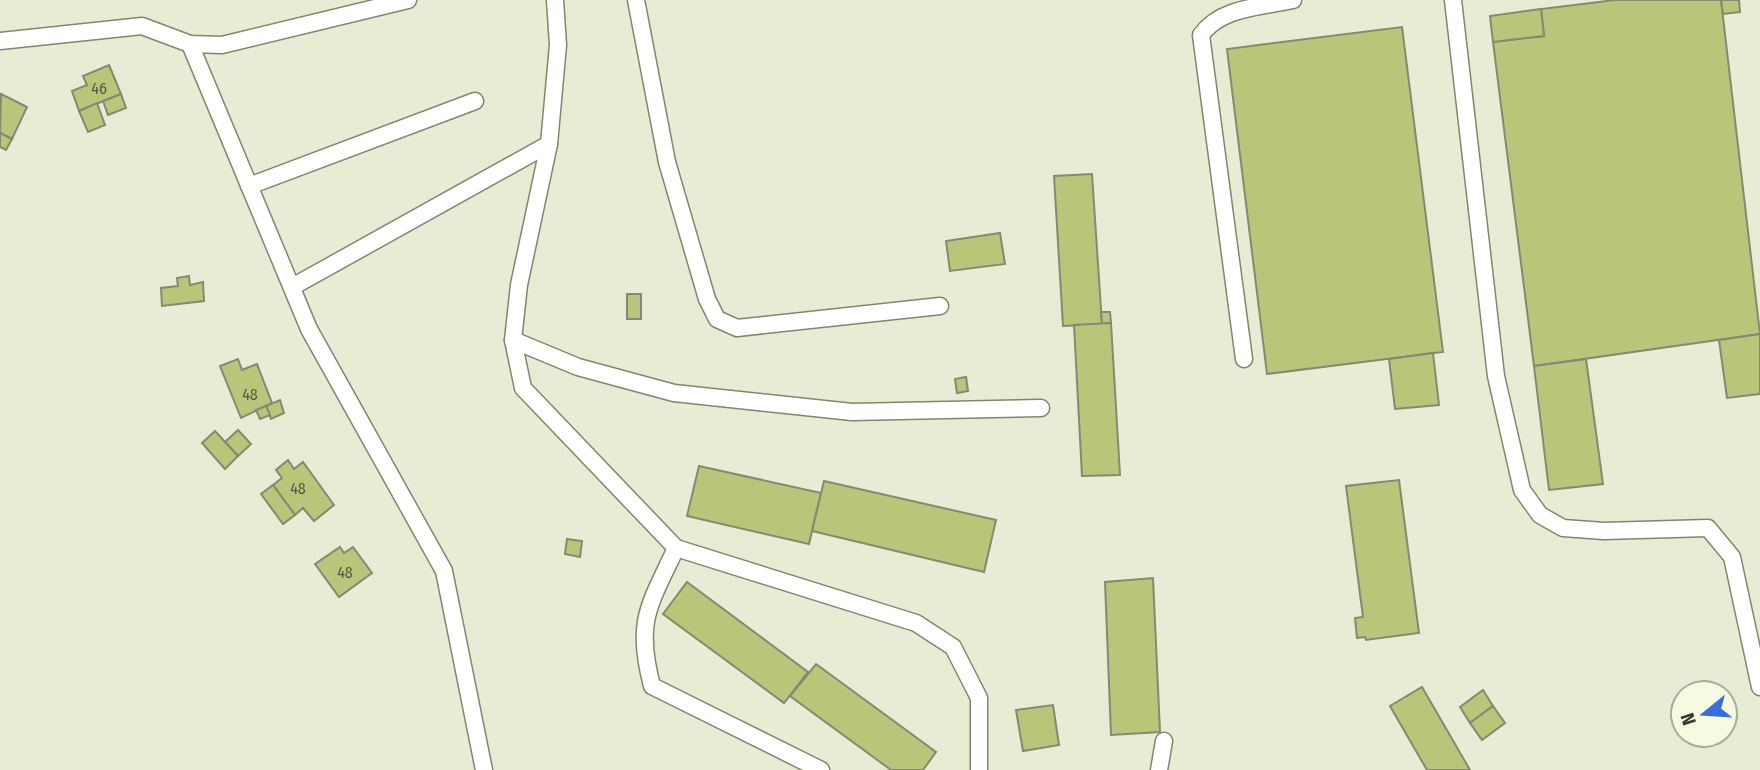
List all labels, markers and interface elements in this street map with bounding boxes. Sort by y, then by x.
house number: 46 [91,79,107,98]
house number: 48 [242,385,258,404]
house number: 48 [290,479,306,498]
house number: 48 [337,563,353,582]
north arrow [1669,679,1739,749]
text: N [1676,710,1701,728]

